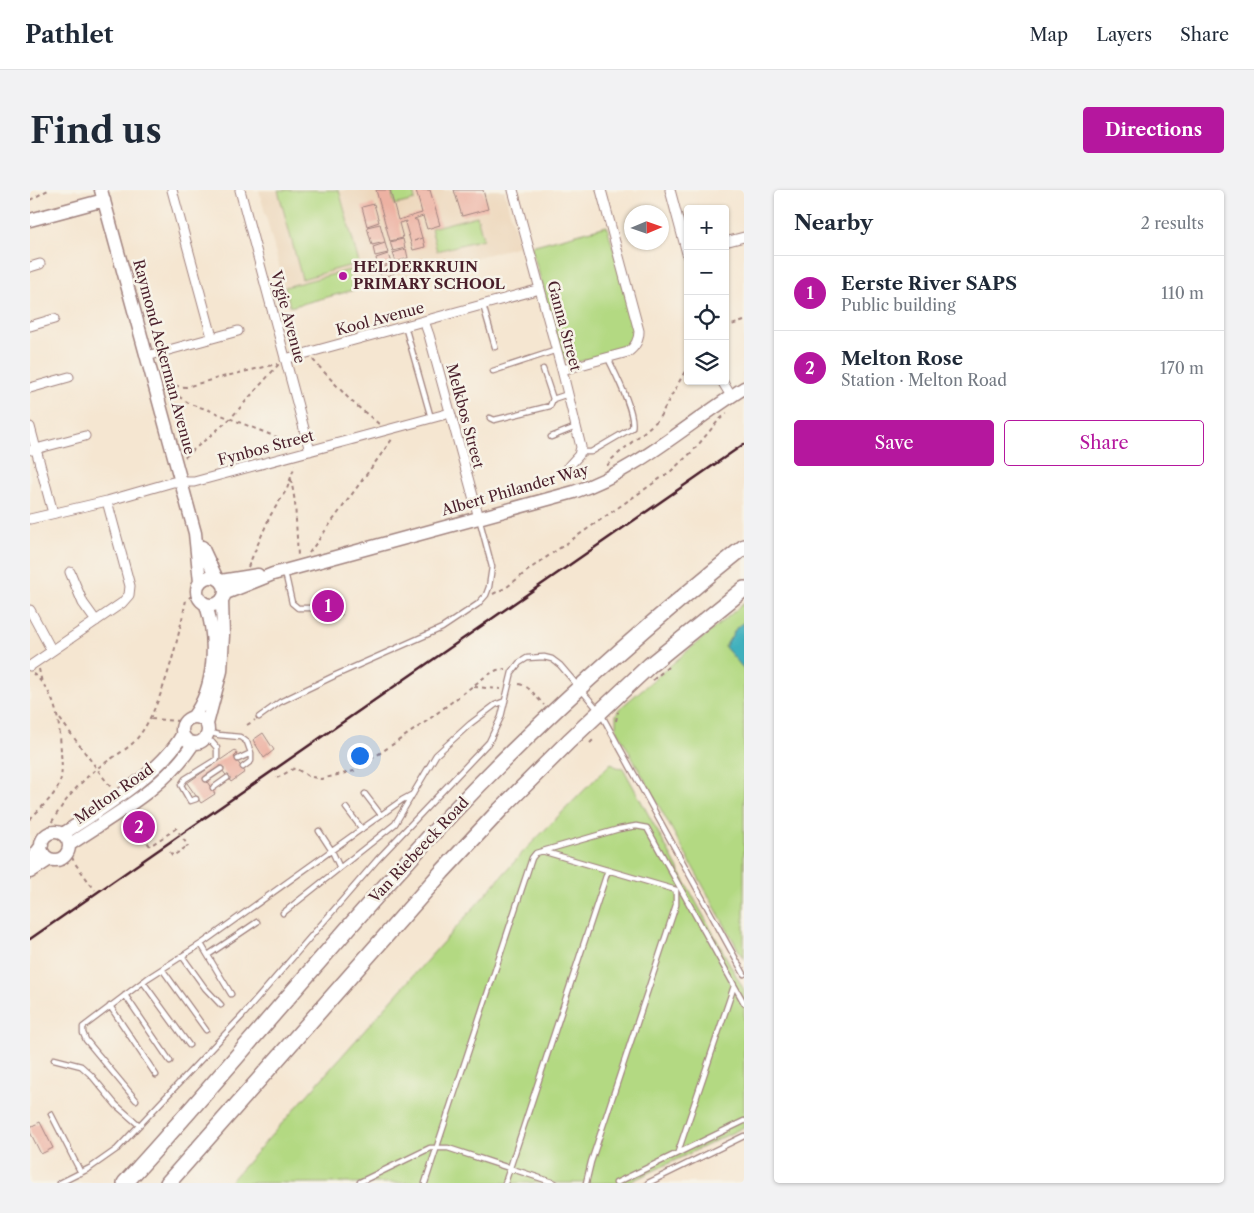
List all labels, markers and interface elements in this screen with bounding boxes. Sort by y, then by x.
text: Pathlet [25,20,113,49]
text: Map [1030,24,1068,46]
text: Layers [1096,24,1152,46]
text: Share [1180,24,1229,46]
button: Directions [1083,107,1224,153]
text: Find us [30,109,162,152]
north arrow [624,205,669,250]
map controls [684,205,729,385]
button: + [684,205,729,250]
text: Nearby [794,210,873,235]
text: 2 results [1141,213,1204,233]
button: − [684,250,729,295]
street label: Raymond Ackerman Avenue [129,257,200,457]
place label: HELDERKRUIN PRIMARY SCHOOL [353,257,506,293]
street label: Vygie Avenue [267,267,310,366]
marker: HELDERKRUIN PRIMARY SCHOOL [337,270,349,282]
text: Eerste River SAPS [841,272,1017,295]
street label: Ganna Street [543,278,586,374]
text: 1 [806,283,814,303]
text: 110 m [1161,283,1204,303]
button: locate [684,295,729,340]
text: Public building [841,295,956,315]
street label: Kool Avenue [334,298,426,339]
button: layers [684,340,729,385]
text: Melton Rose [841,347,963,370]
text: 2 [805,358,815,378]
text: 170 m [1160,358,1204,378]
street label: Melkbos Street [442,361,489,471]
text: Station · Melton Road [841,370,1007,390]
button: Save [794,420,994,466]
button: Share [1004,420,1204,466]
street label: Fynbos Street [216,425,317,469]
street label: Albert Philander Way [438,459,591,520]
pin: 1 [312,587,344,625]
your location [347,743,373,769]
street label: Melton Road [70,759,157,828]
street label: Van Riebeeck Road [364,793,473,907]
pin: 2 [123,808,155,846]

